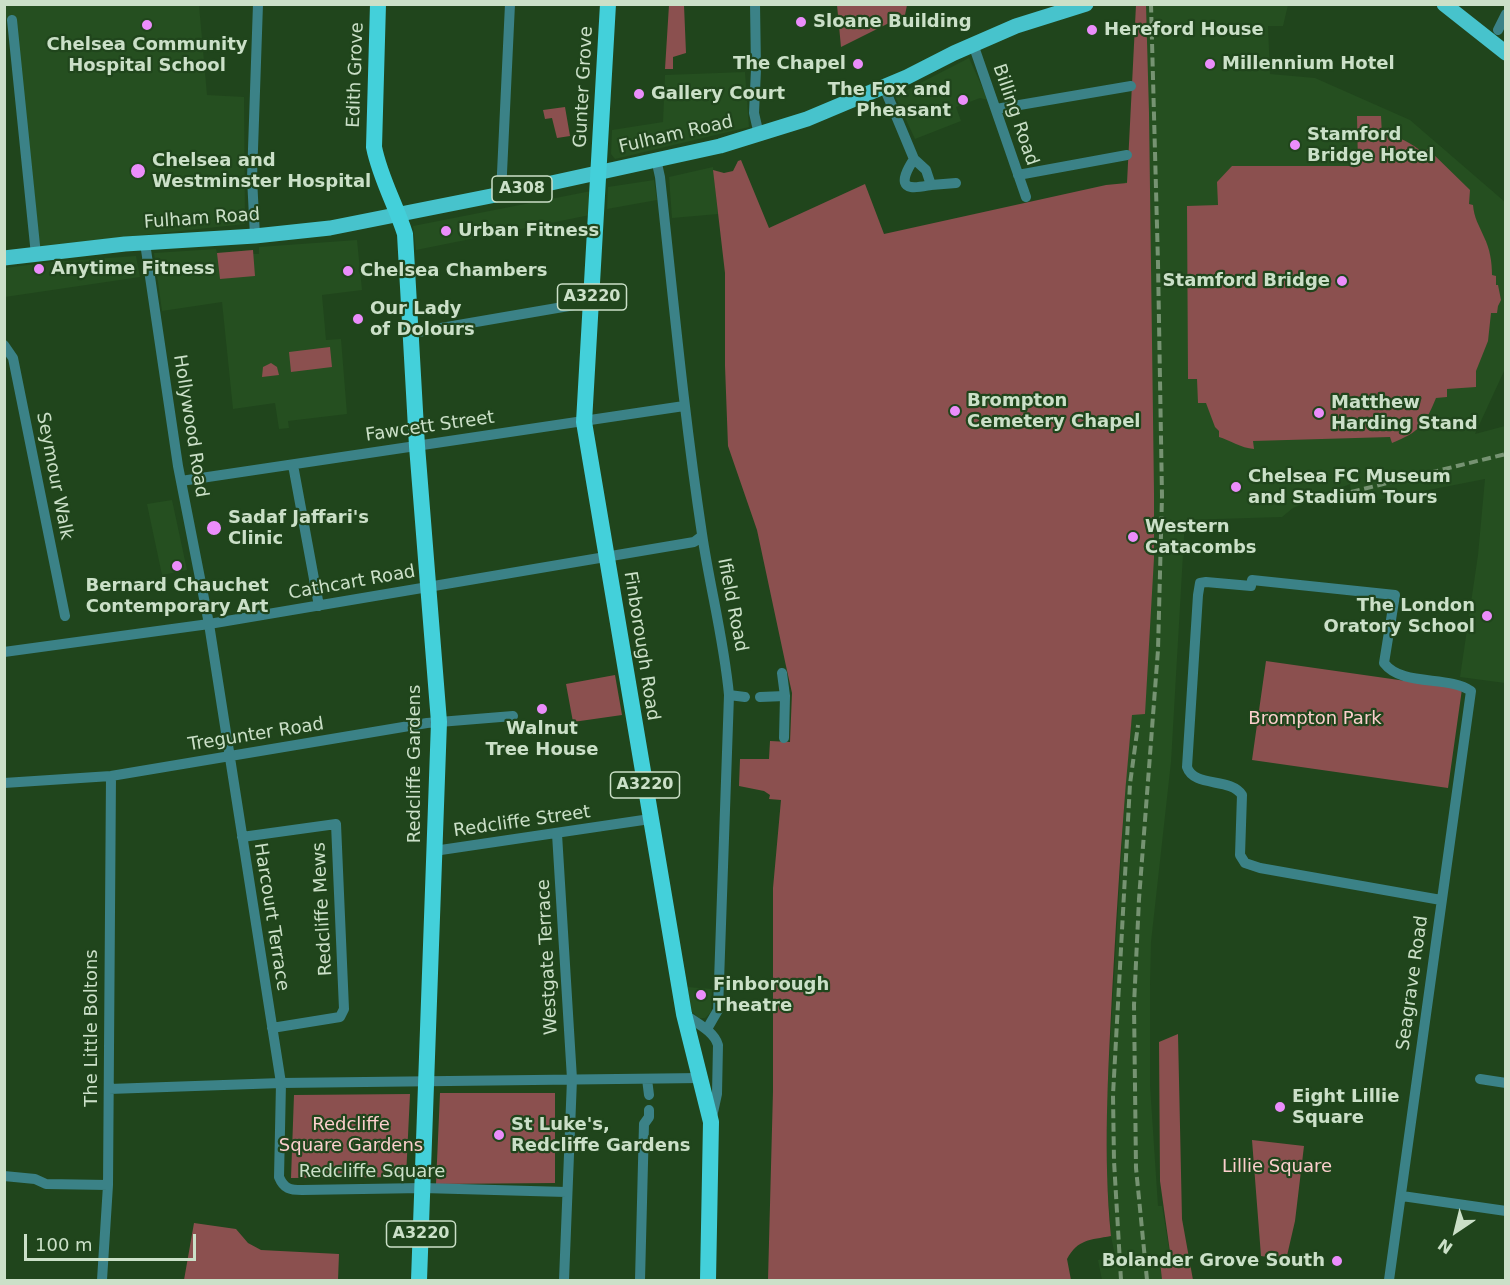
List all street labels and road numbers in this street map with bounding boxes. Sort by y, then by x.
street label: Edith Grove [343,22,369,128]
street label: Gunter Grove [570,26,598,148]
street label: Billing Road [988,61,1042,169]
street label: Fulham Road [617,111,735,159]
road number: A308 [492,176,552,202]
street label: Fulham Road [143,204,261,234]
road number: A3220 [558,284,626,310]
street label: Hollywood Road [168,353,212,499]
street label: Fawcett Street [364,407,496,447]
street label: Seymour Walk [31,410,77,542]
street label: Ifield Road [712,556,752,654]
street label: Cathcart Road [287,561,417,605]
street label: Finborough Road [619,570,663,722]
street label: Redcliffe Gardens [404,685,426,843]
street label: Tregunter Road [187,714,325,756]
road number: A3220 [610,772,680,798]
street label: Redcliffe Street [452,802,592,842]
street label: Harcourt Terrace [249,841,293,993]
street label: Redcliffe Mews [309,842,337,976]
street label: Westgate Terrace [533,879,563,1035]
street label: Seagrave Road [1393,914,1433,1052]
street label: The Little Boltons [81,949,103,1107]
street label: Redcliffe Square [299,1161,445,1183]
road number: A3220 [386,1221,456,1247]

